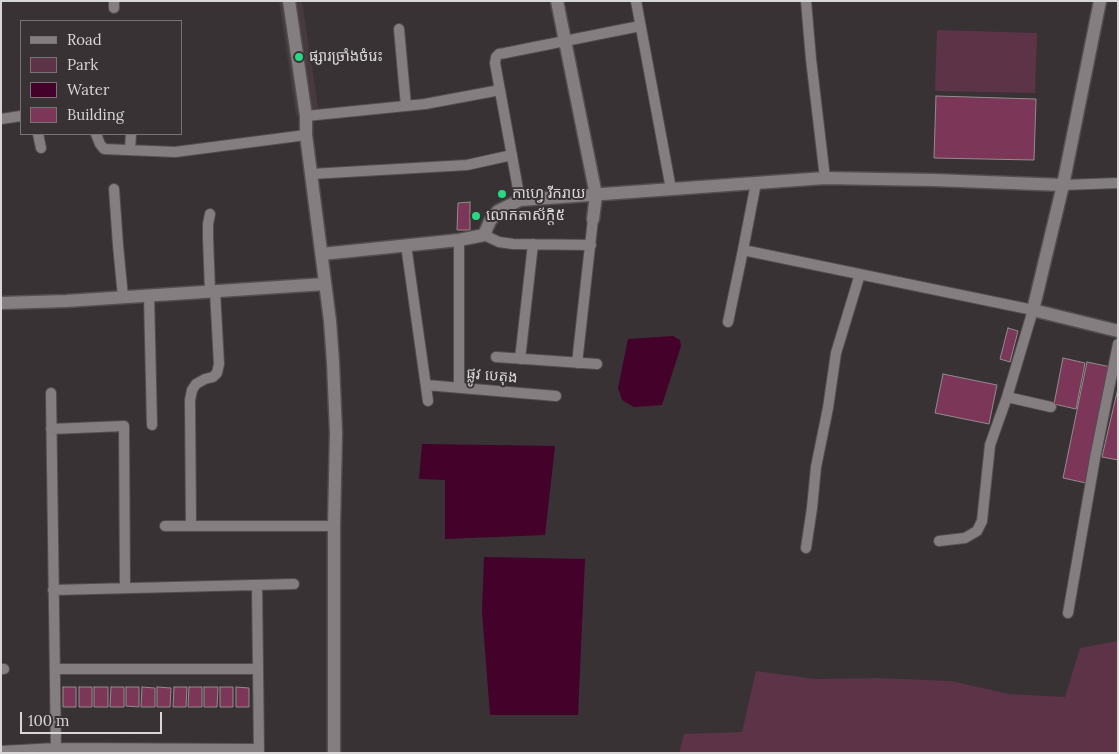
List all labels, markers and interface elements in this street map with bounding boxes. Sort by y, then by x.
legend [20,20,182,135]
text: Road [67,30,102,49]
place label: ផ្សារច្រាំងចំរេះ [309,48,383,66]
marker: ផ្សារច្រាំងចំរេះ [293,51,305,63]
text: Park [67,55,98,74]
text: Water [67,80,109,99]
text: Building [67,105,124,124]
place label: កាហ្វេ រីករាយ [512,185,585,203]
marker: កាហ្វេ រីករាយ [496,188,508,200]
place label: លោកតាស័ក្តិ៥ [486,207,565,225]
marker: លោកតាស័ក្តិ៥ [470,210,482,222]
street label: ផ្លូវ បេតុង [466,365,518,387]
scale bar [22,702,165,734]
text: 100 m [28,711,69,730]

